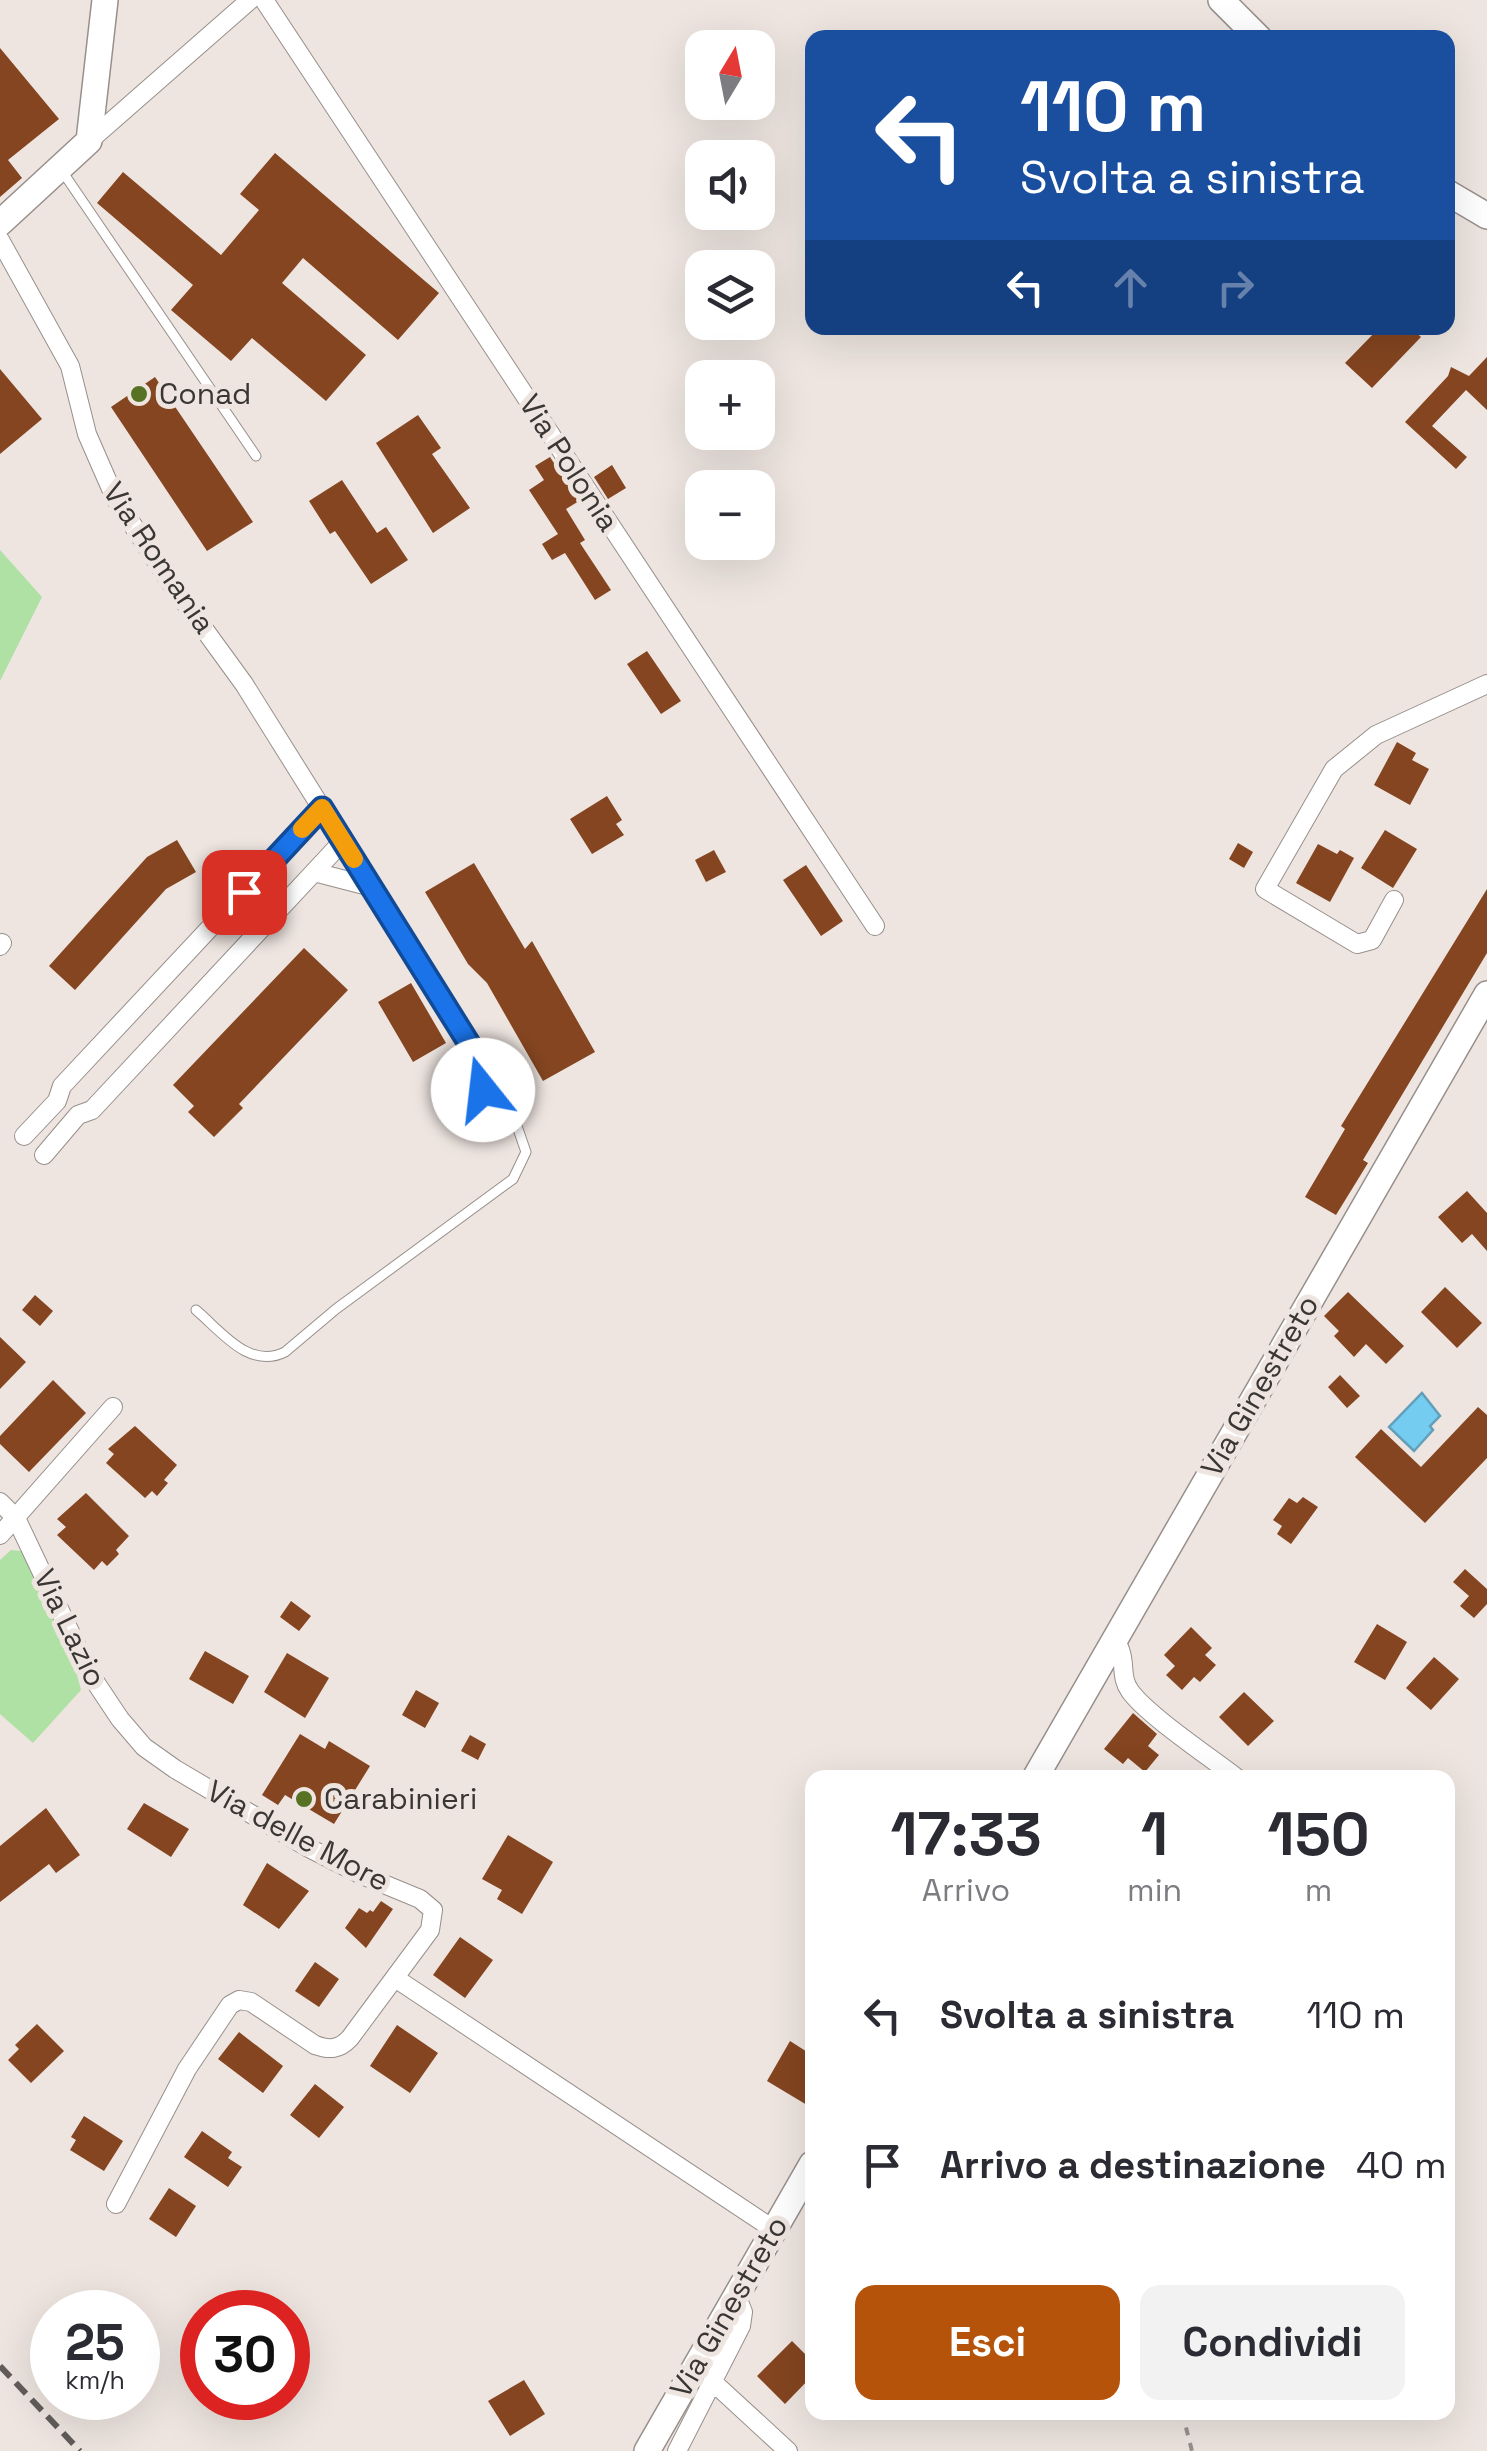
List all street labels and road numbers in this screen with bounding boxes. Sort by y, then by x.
street label: Via Polonia [511,387,628,539]
street label: Via Romania [94,475,224,641]
street label: Via Ginestreto [1192,1288,1327,1483]
street label: Via Lazio [25,1563,116,1693]
street label: Via delle More [200,1771,396,1900]
street label: Via Ginestreto [661,2209,796,2404]

